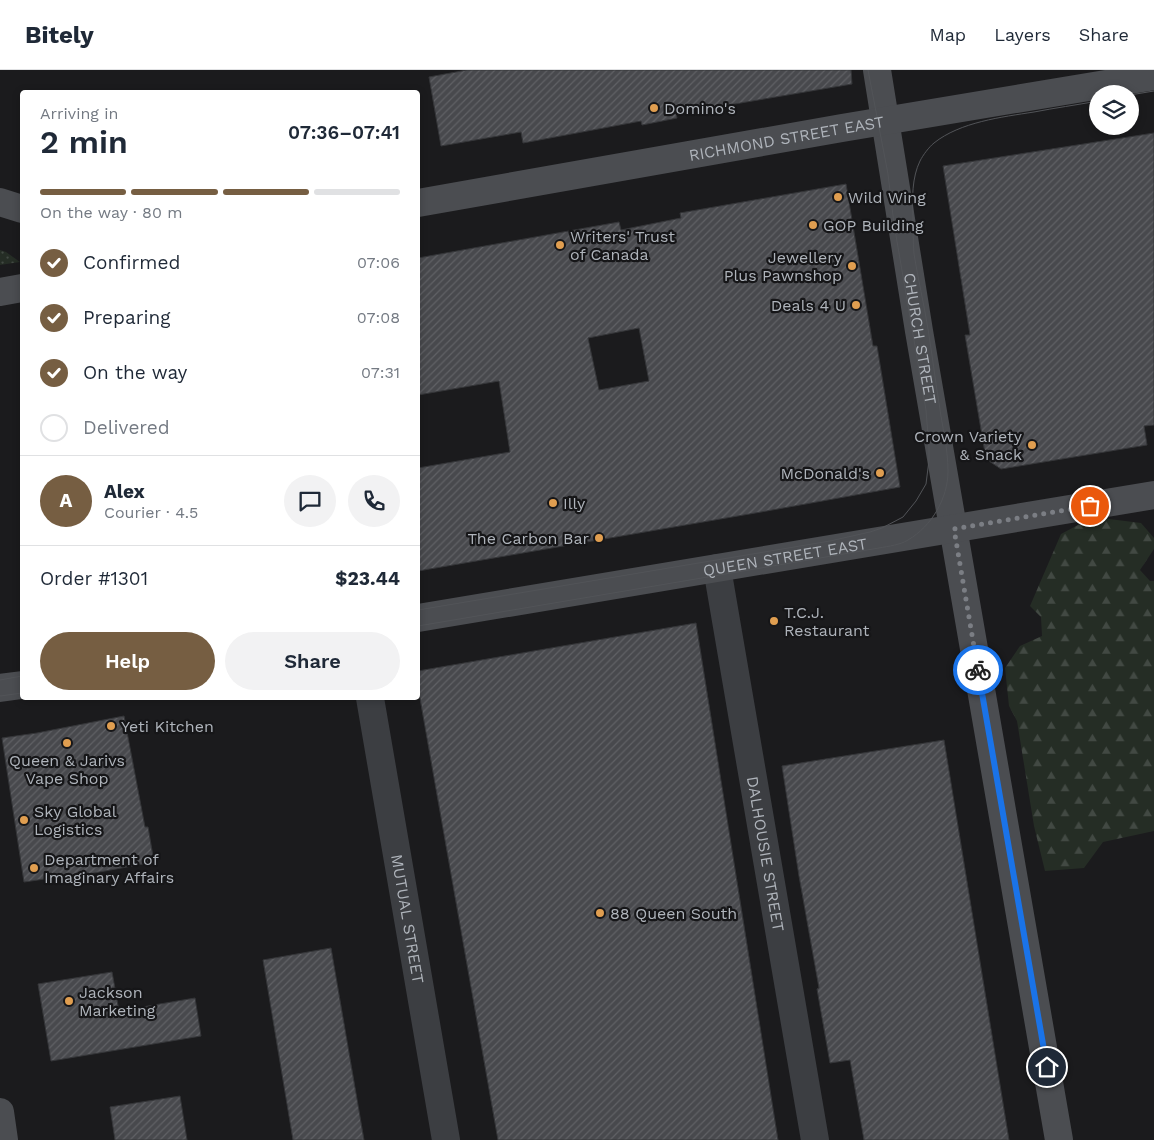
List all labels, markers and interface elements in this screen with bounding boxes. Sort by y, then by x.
text: Bitely [25,21,94,49]
text: Map [929,24,966,45]
text: Layers [994,24,1051,45]
text: Share [1079,24,1129,45]
map controls [1089,85,1139,135]
button: layers [1089,85,1139,135]
place label: Domino's [664,99,736,118]
marker: Domino's [648,102,660,114]
text: Arriving in [40,104,118,123]
street label: RICHMOND STREET EAST [687,112,886,164]
text: 07:36–07:41 [288,121,400,144]
text: 2 min [40,123,128,161]
place label: Wild Wing [848,188,926,207]
marker: Wild Wing [832,191,844,203]
text: On the way · 80 m [40,203,183,222]
place label: GOP Building [823,216,924,235]
marker: GOP Building [807,219,819,231]
place label: Writers' Trust of Canada [570,227,675,264]
marker: Writers' Trust of Canada [554,239,566,251]
place label: Jewellery Plus Pawnshop [724,248,843,285]
icon: check [40,249,68,277]
text: Confirmed [83,251,180,274]
text: 07:06 [357,253,400,272]
marker: Jewellery Plus Pawnshop [846,260,858,272]
street label: CHURCH STREET [900,271,941,406]
place label: Deals 4 U [771,296,846,315]
marker: Deals 4 U [850,299,862,311]
icon: check [40,304,68,332]
text: Preparing [83,306,170,329]
text: 07:08 [357,308,400,327]
icon: check [40,359,68,387]
text: On the way [83,361,187,384]
text: 07:31 [361,363,400,382]
text: Delivered [83,416,170,439]
place label: Crown Variety & Snack [914,427,1023,464]
marker: Crown Variety & Snack [1026,439,1038,451]
place label: McDonald's [781,464,870,483]
marker: McDonald's [874,467,886,479]
button: chat [284,475,336,527]
button: phone [348,475,400,527]
text: Alex [104,480,145,503]
pin [1069,485,1111,527]
text: A [60,489,72,512]
icon: bag [1076,492,1104,520]
place label: Illy [563,494,586,513]
marker: Illy [547,497,559,509]
text: Courier · 4.5 [104,503,198,522]
place label: The Carbon Bar [467,529,589,548]
marker: The Carbon Bar [593,532,605,544]
street label: QUEEN STREET EAST [701,534,869,580]
text: Order #1301 [40,567,148,590]
text: $23.44 [335,567,400,590]
place label: T.C.J. Restaurant [784,603,870,640]
marker: T.C.J. Restaurant [768,615,780,627]
button: Help [40,632,215,690]
button: Share [225,632,400,690]
courier [953,645,1003,695]
icon: bike [964,656,992,684]
place label: Yeti Kitchen [121,717,214,736]
marker: Yeti Kitchen [105,720,117,732]
marker: Queen & Jarivs Vape Shop [61,737,73,749]
place label: Queen & Jarivs Vape Shop [9,751,125,788]
street label: DALHOUSIE STREET [743,775,789,933]
place label: Sky Global Logistics [34,802,117,839]
marker: Sky Global Logistics [18,814,30,826]
place label: Department of Imaginary Affairs [44,850,174,887]
street label: MUTUAL STREET [387,853,428,985]
marker: Department of Imaginary Affairs [28,862,40,874]
place label: 88 Queen South [610,904,737,923]
marker: 88 Queen South [594,907,606,919]
place label: Jackson Marketing [79,983,156,1020]
marker: Jackson Marketing [63,995,75,1007]
pin [1026,1046,1068,1088]
icon: home [1033,1053,1061,1081]

